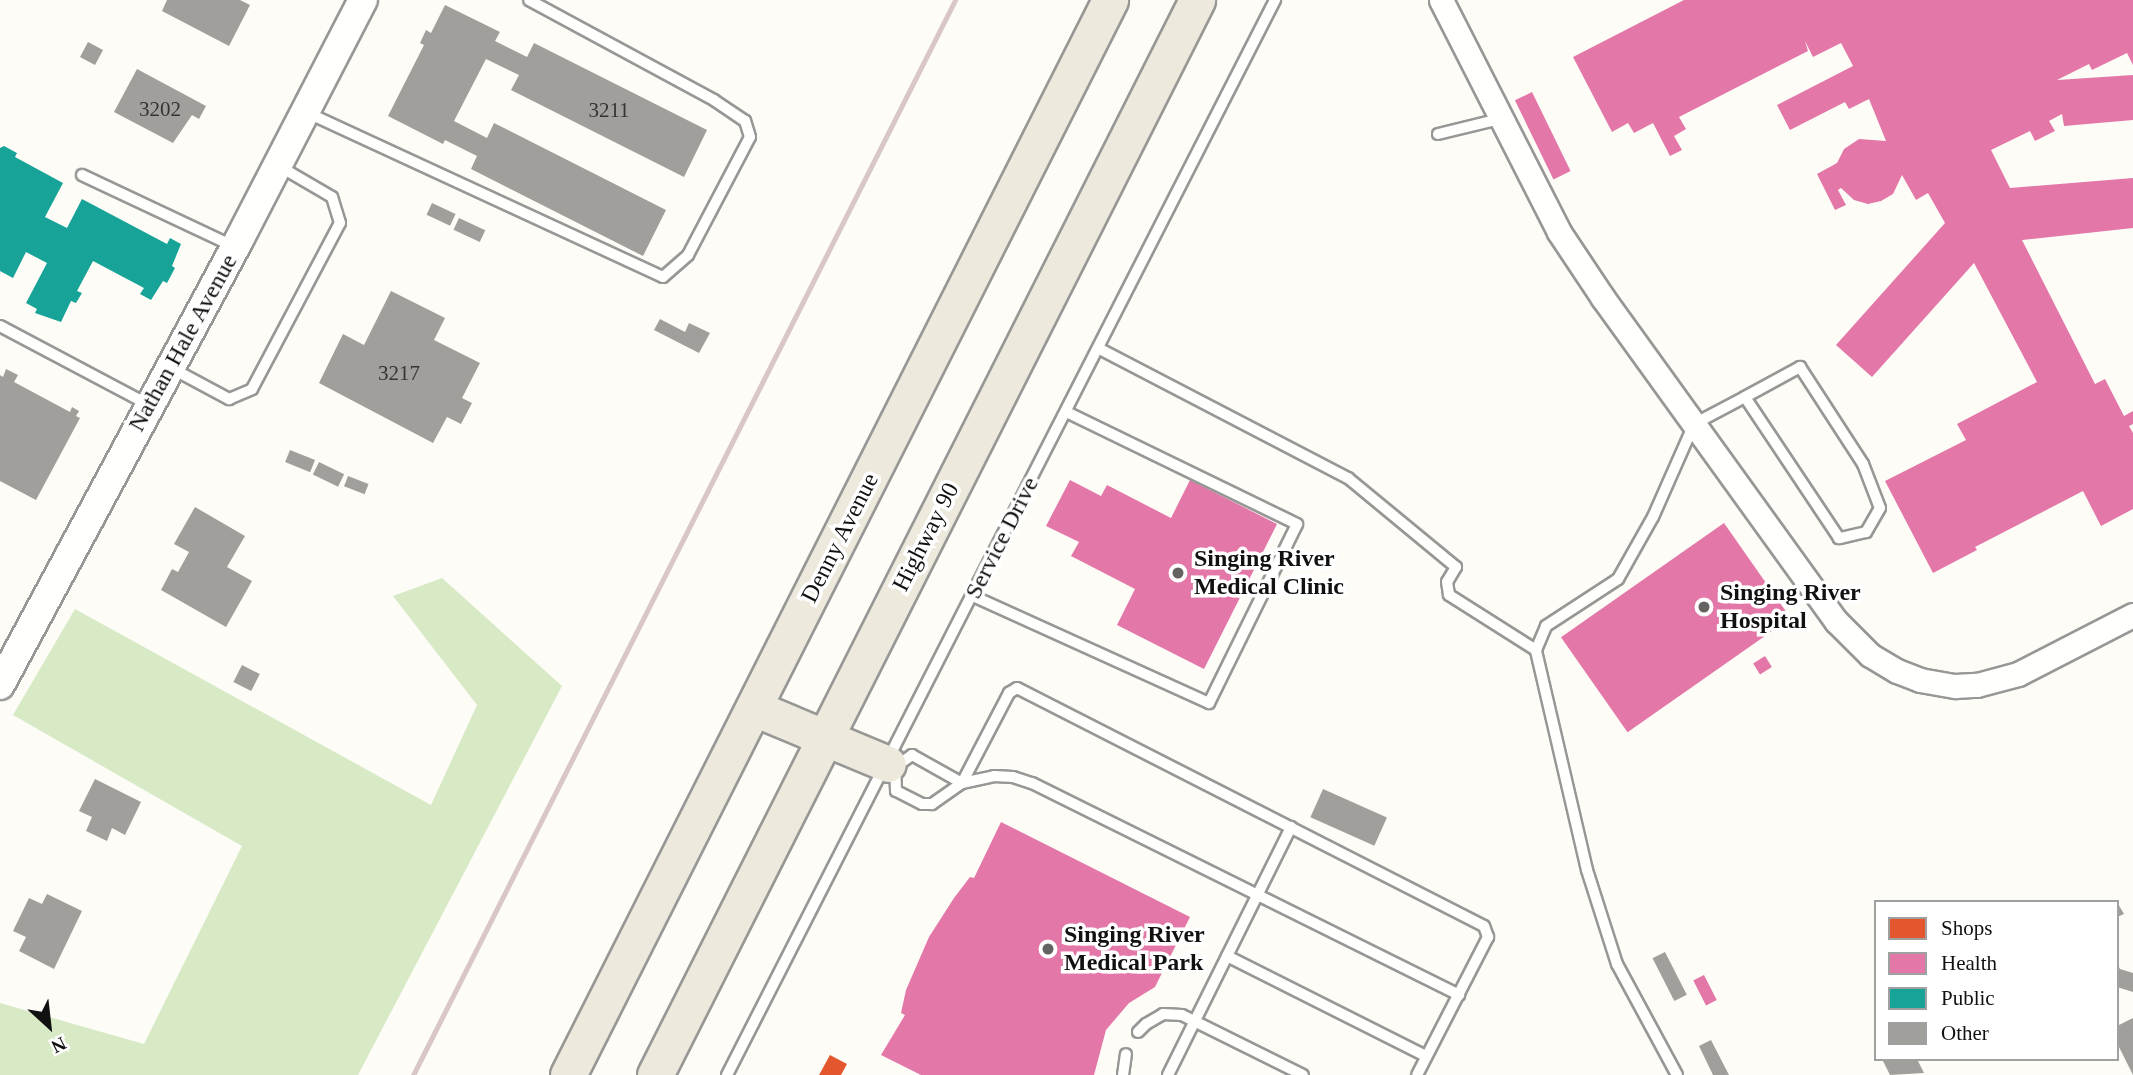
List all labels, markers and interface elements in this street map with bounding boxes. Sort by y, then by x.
house number: 3202 [139,96,181,122]
house number: 3211 [588,97,630,123]
street label: Nathan Hale Avenue [122,249,244,437]
house number: 3217 [378,360,420,386]
street label: Denny Avenue [795,468,885,608]
street label: Service Drive [959,472,1045,604]
street label: Highway 90 [886,478,966,596]
place label: Singing River Medical Clinic [1194,545,1344,601]
marker: Singing River Medical Clinic [1168,563,1188,583]
place label: Singing River Hospital [1720,579,1861,635]
marker: Singing River Hospital [1694,597,1714,617]
legend [1874,900,2119,1061]
text: Shops [1941,916,1992,940]
place label: Singing River Medical Park [1064,921,1205,977]
marker: Singing River Medical Park [1038,939,1058,959]
text: Health [1941,951,1997,975]
text: Public [1941,986,1995,1010]
north arrow [14,991,84,1061]
text: Other [1941,1021,1989,1045]
text: N [48,1033,70,1058]

